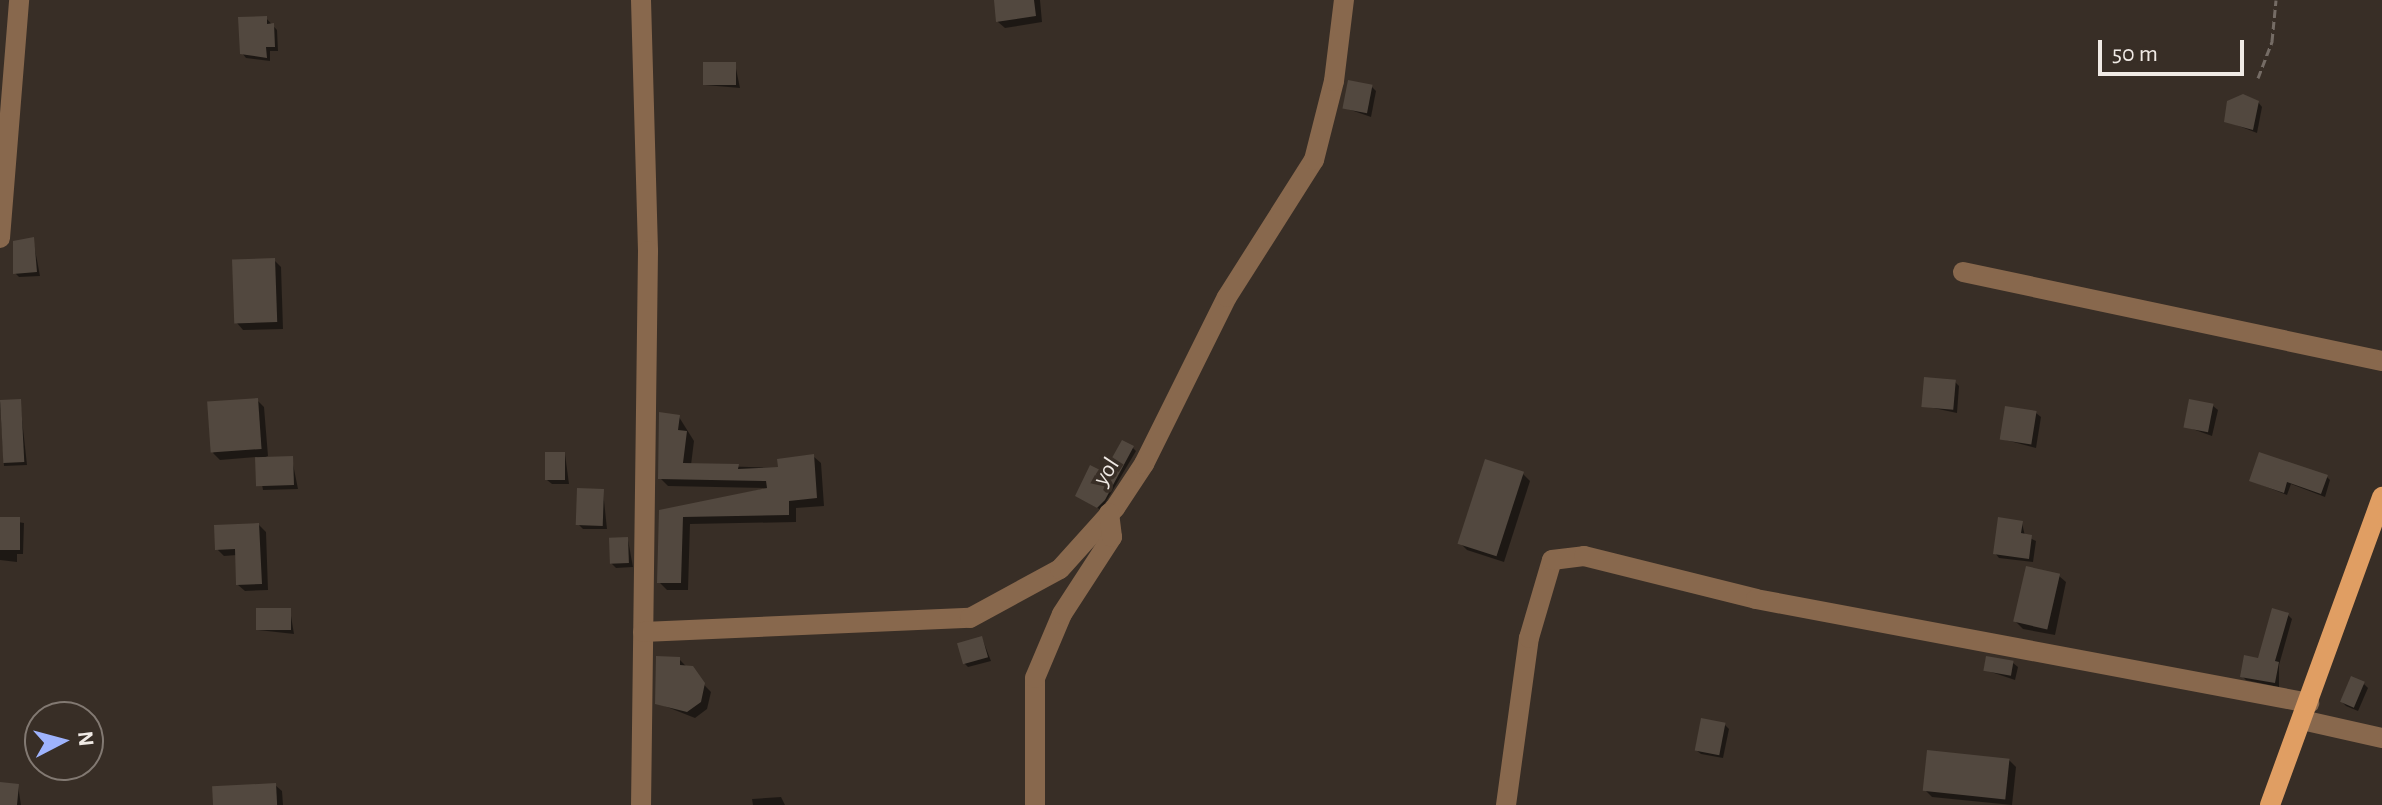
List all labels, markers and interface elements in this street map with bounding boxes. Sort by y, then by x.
scale bar [2102,24,2248,74]
text: 50 m [2112,42,2158,66]
street label: yol [1087,453,1127,491]
north arrow [24,701,104,781]
text: N [74,730,98,747]

